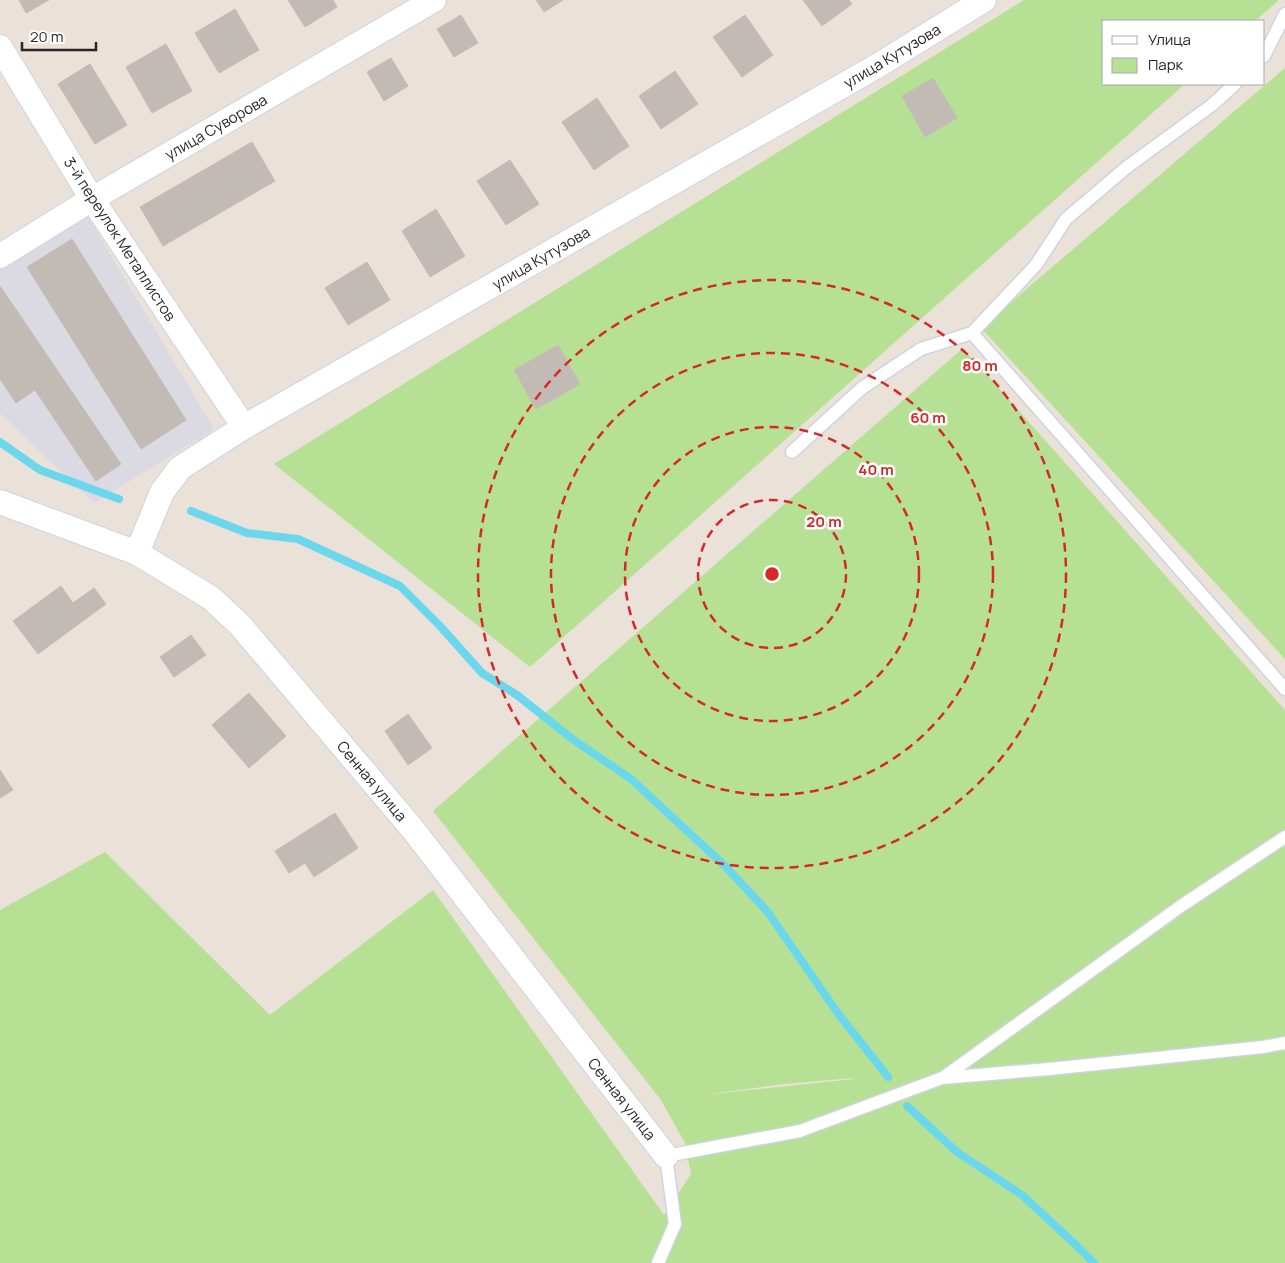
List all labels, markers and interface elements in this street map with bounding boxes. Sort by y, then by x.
street label: улица Кутузова [840,19,944,93]
scale bar [22,20,96,52]
legend [1102,20,1265,85]
text: 20 m [30,26,63,47]
text: Улица [1148,29,1191,50]
text: Парк [1148,54,1184,75]
street label: улица Суворова [161,89,271,165]
street label: 3-й переулок Металлистов [59,153,181,325]
street label: улица Кутузова [488,221,594,295]
text: 80 m [962,355,998,376]
text: 60 m [910,407,946,428]
text: 40 m [858,459,894,480]
text: 20 m [806,511,842,532]
centre of rings [763,565,781,583]
street label: Сенная улица [332,736,412,826]
street label: Сенная улица [583,1053,661,1145]

